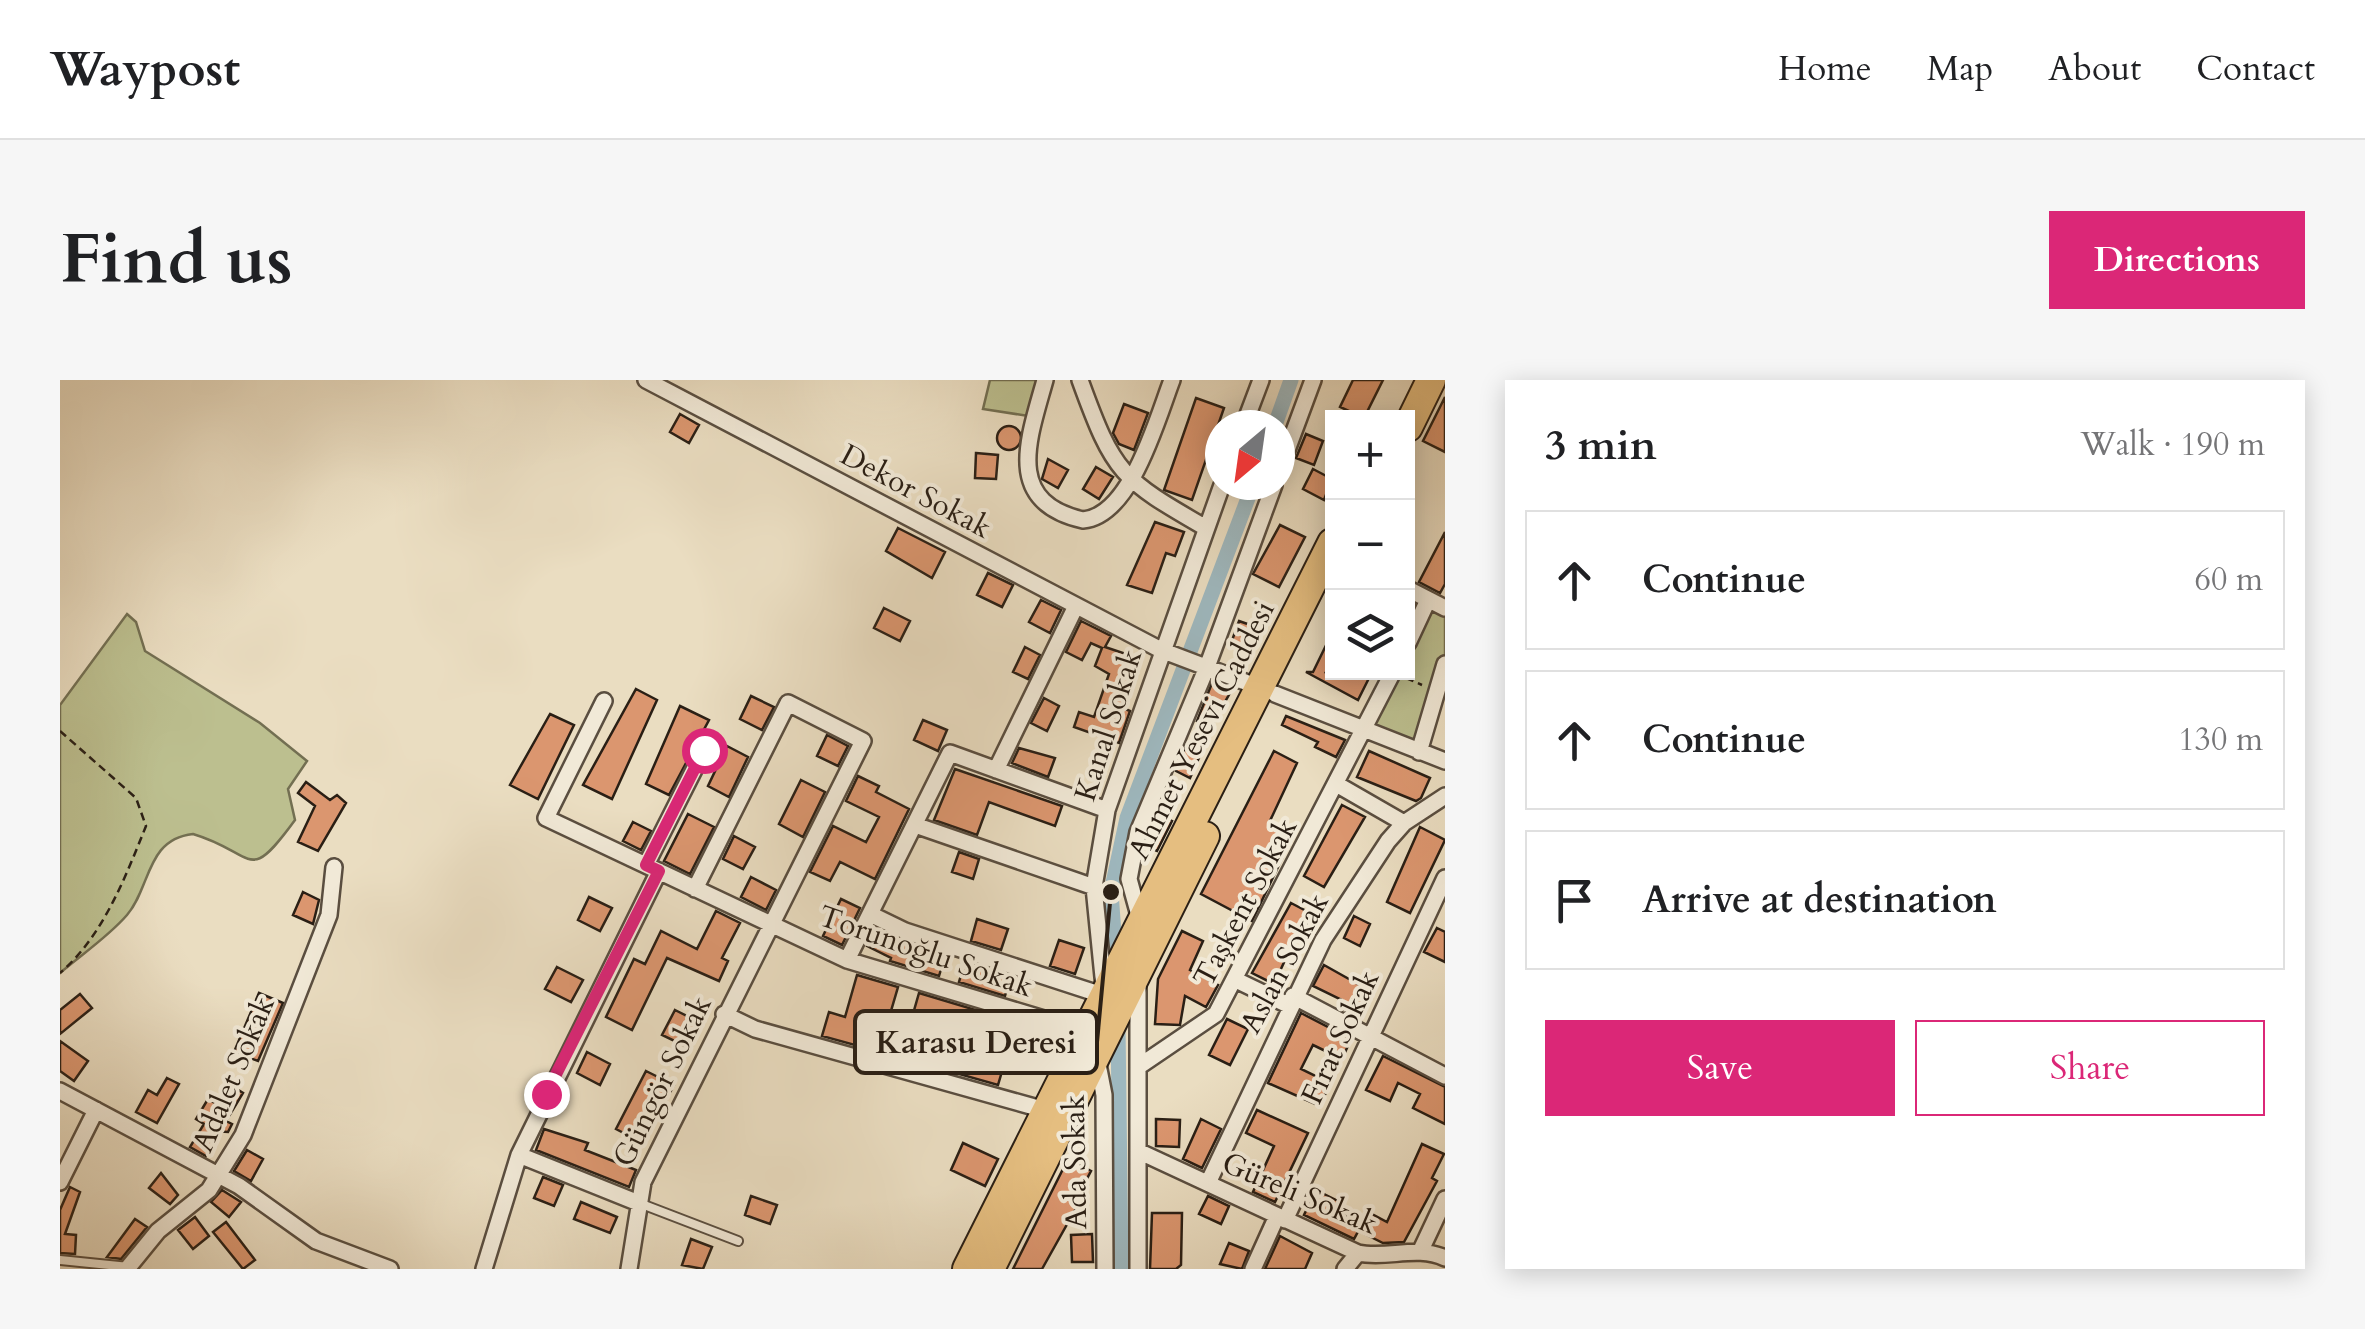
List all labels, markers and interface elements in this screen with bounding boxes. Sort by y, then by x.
text: Waypost [50,37,240,102]
text: Home [1778,45,1872,93]
text: Map [1927,45,1993,93]
text: About [2048,45,2141,93]
text: Contact [2196,45,2315,93]
button: Directions [2049,211,2305,309]
text: Find us [60,213,293,307]
north arrow [1205,410,1295,500]
map controls [1325,410,1415,680]
button: + [1325,410,1415,500]
text: 3 min [1545,417,1657,474]
text: Walk · 190 m [2080,423,2265,467]
street label: Dekor Sokak [833,434,998,548]
button: − [1325,500,1415,590]
icon: ahead [1547,553,1602,608]
text: Continue [1642,554,1806,606]
text: 60 m [2195,558,2263,602]
button: layers [1325,590,1415,680]
street label: Ahmet Yesevi Caddesi [1118,594,1285,867]
street label: Kanal Sokak [1065,644,1152,806]
icon: ahead [1547,713,1602,768]
text: Continue [1642,714,1806,766]
text: 130 m [2178,718,2263,762]
route start [682,728,728,774]
street label: Taşkent Sokak [1184,811,1307,994]
icon: arrive [1547,873,1602,928]
text: Arrive at destination [1642,874,1997,926]
street label: Aslan Sokak [1230,886,1339,1041]
street label: Torunoğlu Sokak [813,896,1038,1007]
street label: Fırat Sokak [1292,964,1389,1111]
street label: Güngör Sokak [603,989,722,1174]
street label: Adalet Sokak [182,990,285,1158]
callout: Karasu Deresi [855,1011,1097,1073]
button: Save [1545,1020,1895,1116]
button: Share [1915,1020,2265,1116]
text: Karasu Deresi [875,1021,1077,1065]
route end [524,1072,570,1118]
street label: Ada Sokak [1054,1094,1097,1230]
street label: Güreli Sokak [1216,1142,1384,1245]

